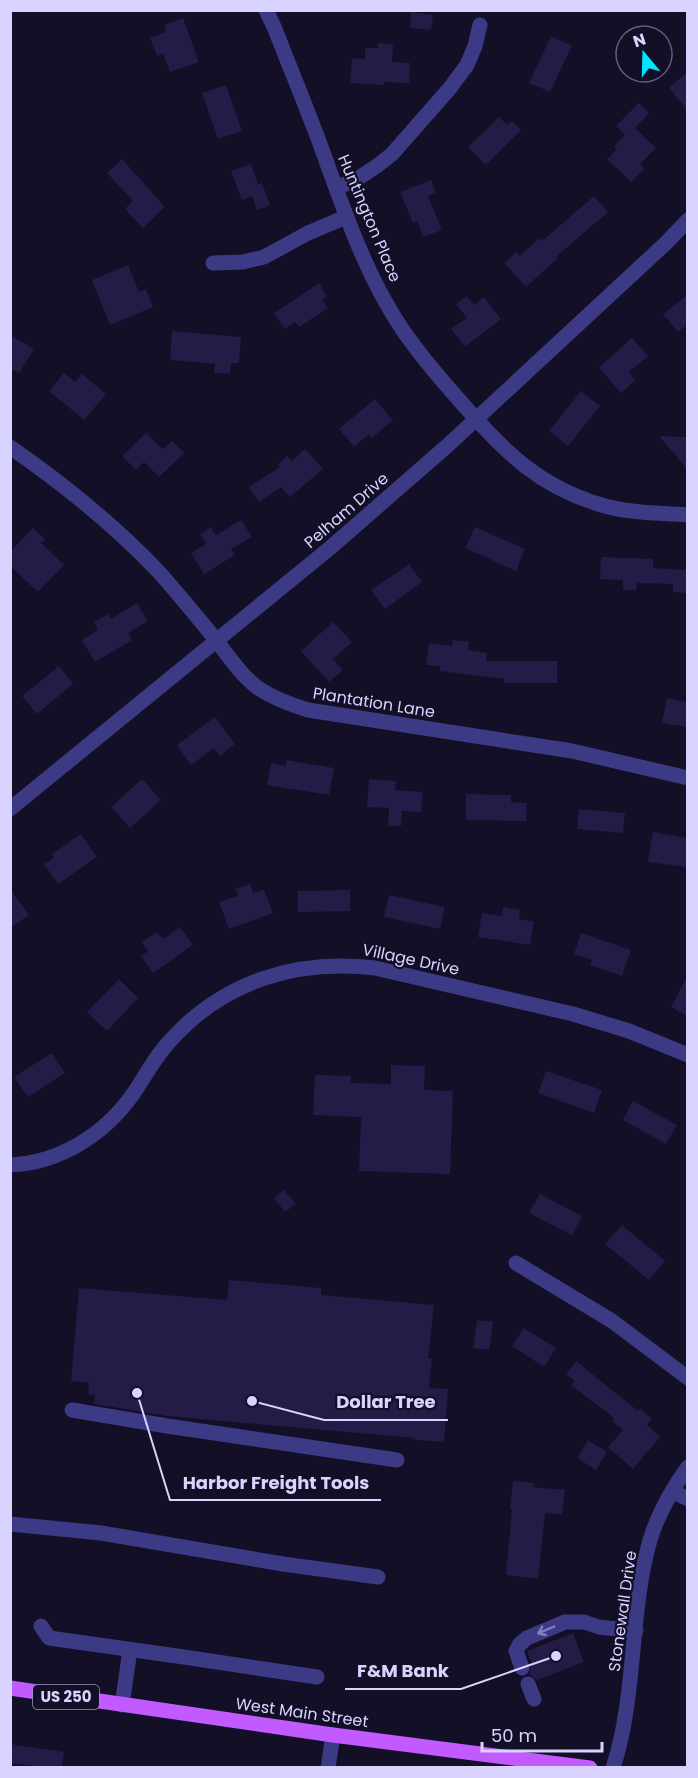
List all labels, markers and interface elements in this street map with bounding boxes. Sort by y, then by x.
north arrow [614,24,674,84]
text: N [630,27,649,53]
street label: Huntington Place [332,151,407,286]
street label: Pelham Drive [299,467,394,554]
street label: Plantation Lane [311,681,437,724]
street label: Village Drive [360,938,462,981]
callout: Dollar Tree [324,1384,448,1420]
text: Dollar Tree [336,1389,436,1414]
callout: Harbor Freight Tools [170,1464,381,1500]
text: Harbor Freight Tools [183,1470,369,1495]
street label: Stonewall Drive [603,1549,642,1673]
one-way arrow [538,1625,556,1636]
callout: F&M Bank [345,1653,461,1689]
text: F&M Bank [357,1658,450,1683]
road number: US 250 [33,1685,99,1709]
street label: West Main Street [234,1692,370,1733]
scale bar [482,1715,602,1753]
text: 50 m [491,1723,537,1748]

